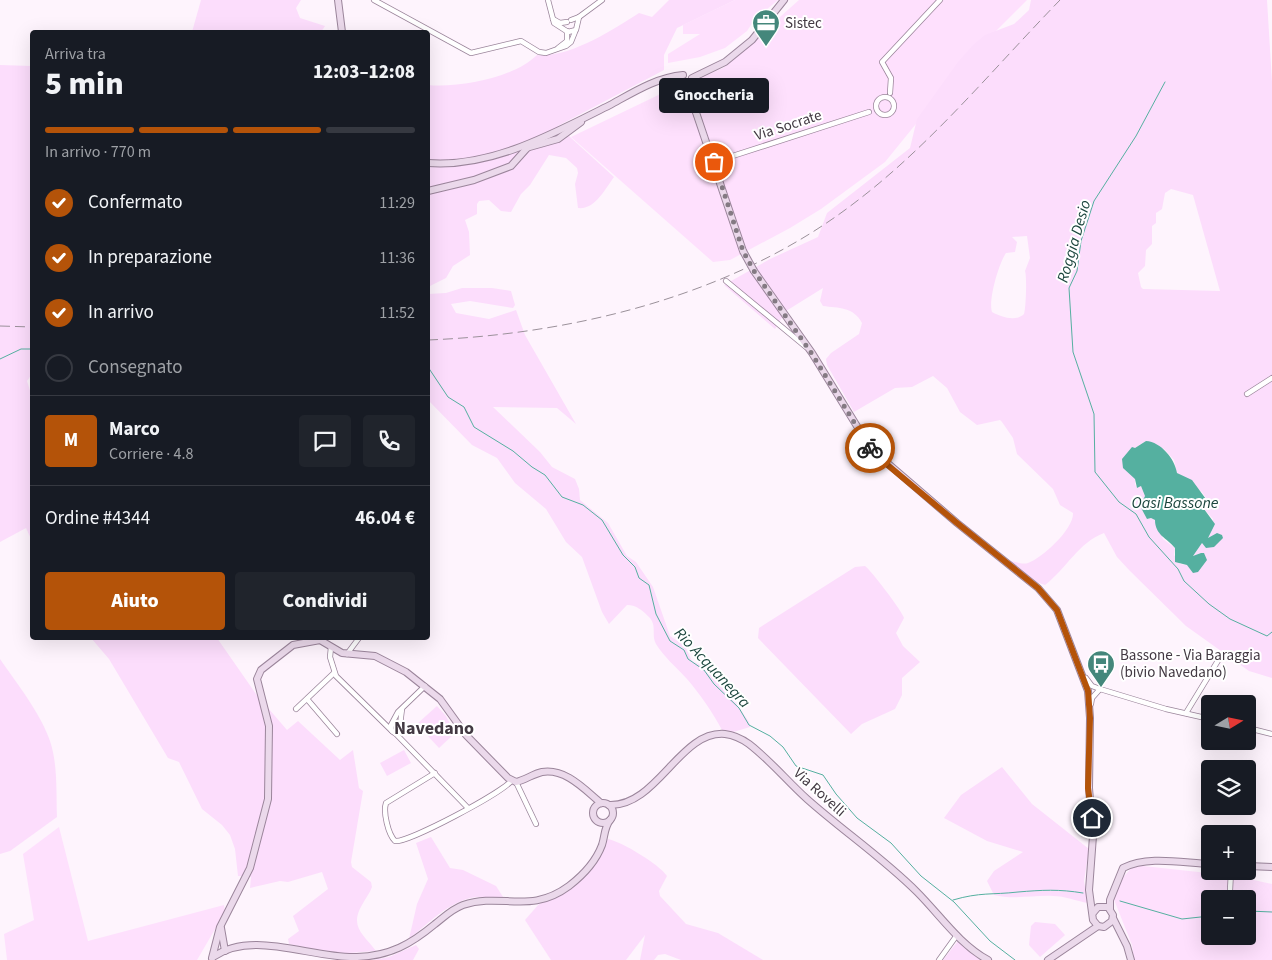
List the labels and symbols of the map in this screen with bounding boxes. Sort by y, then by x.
office icon: Sistec [751,8,781,47]
place label: Sistec [785,13,822,34]
callout: Gnoccheria [659,77,769,112]
street label: Via Socrate [752,105,824,146]
pin [693,141,735,183]
water label: Roggia Desio [1052,197,1096,285]
courier [845,423,895,473]
water label: Oasi Bassone [1132,492,1219,514]
water label: Rio Acquanegra [669,623,756,713]
place label: Bassone - Via Baraggia (bivio Navedano) [1120,645,1261,683]
bus stop icon: Bassone - Via Baraggia (bivio Navedano) [1086,649,1116,688]
north arrow [1201,695,1256,750]
district label: Navedano [394,716,474,741]
street label: Via Rovelli [789,763,851,822]
pin [1071,797,1113,839]

